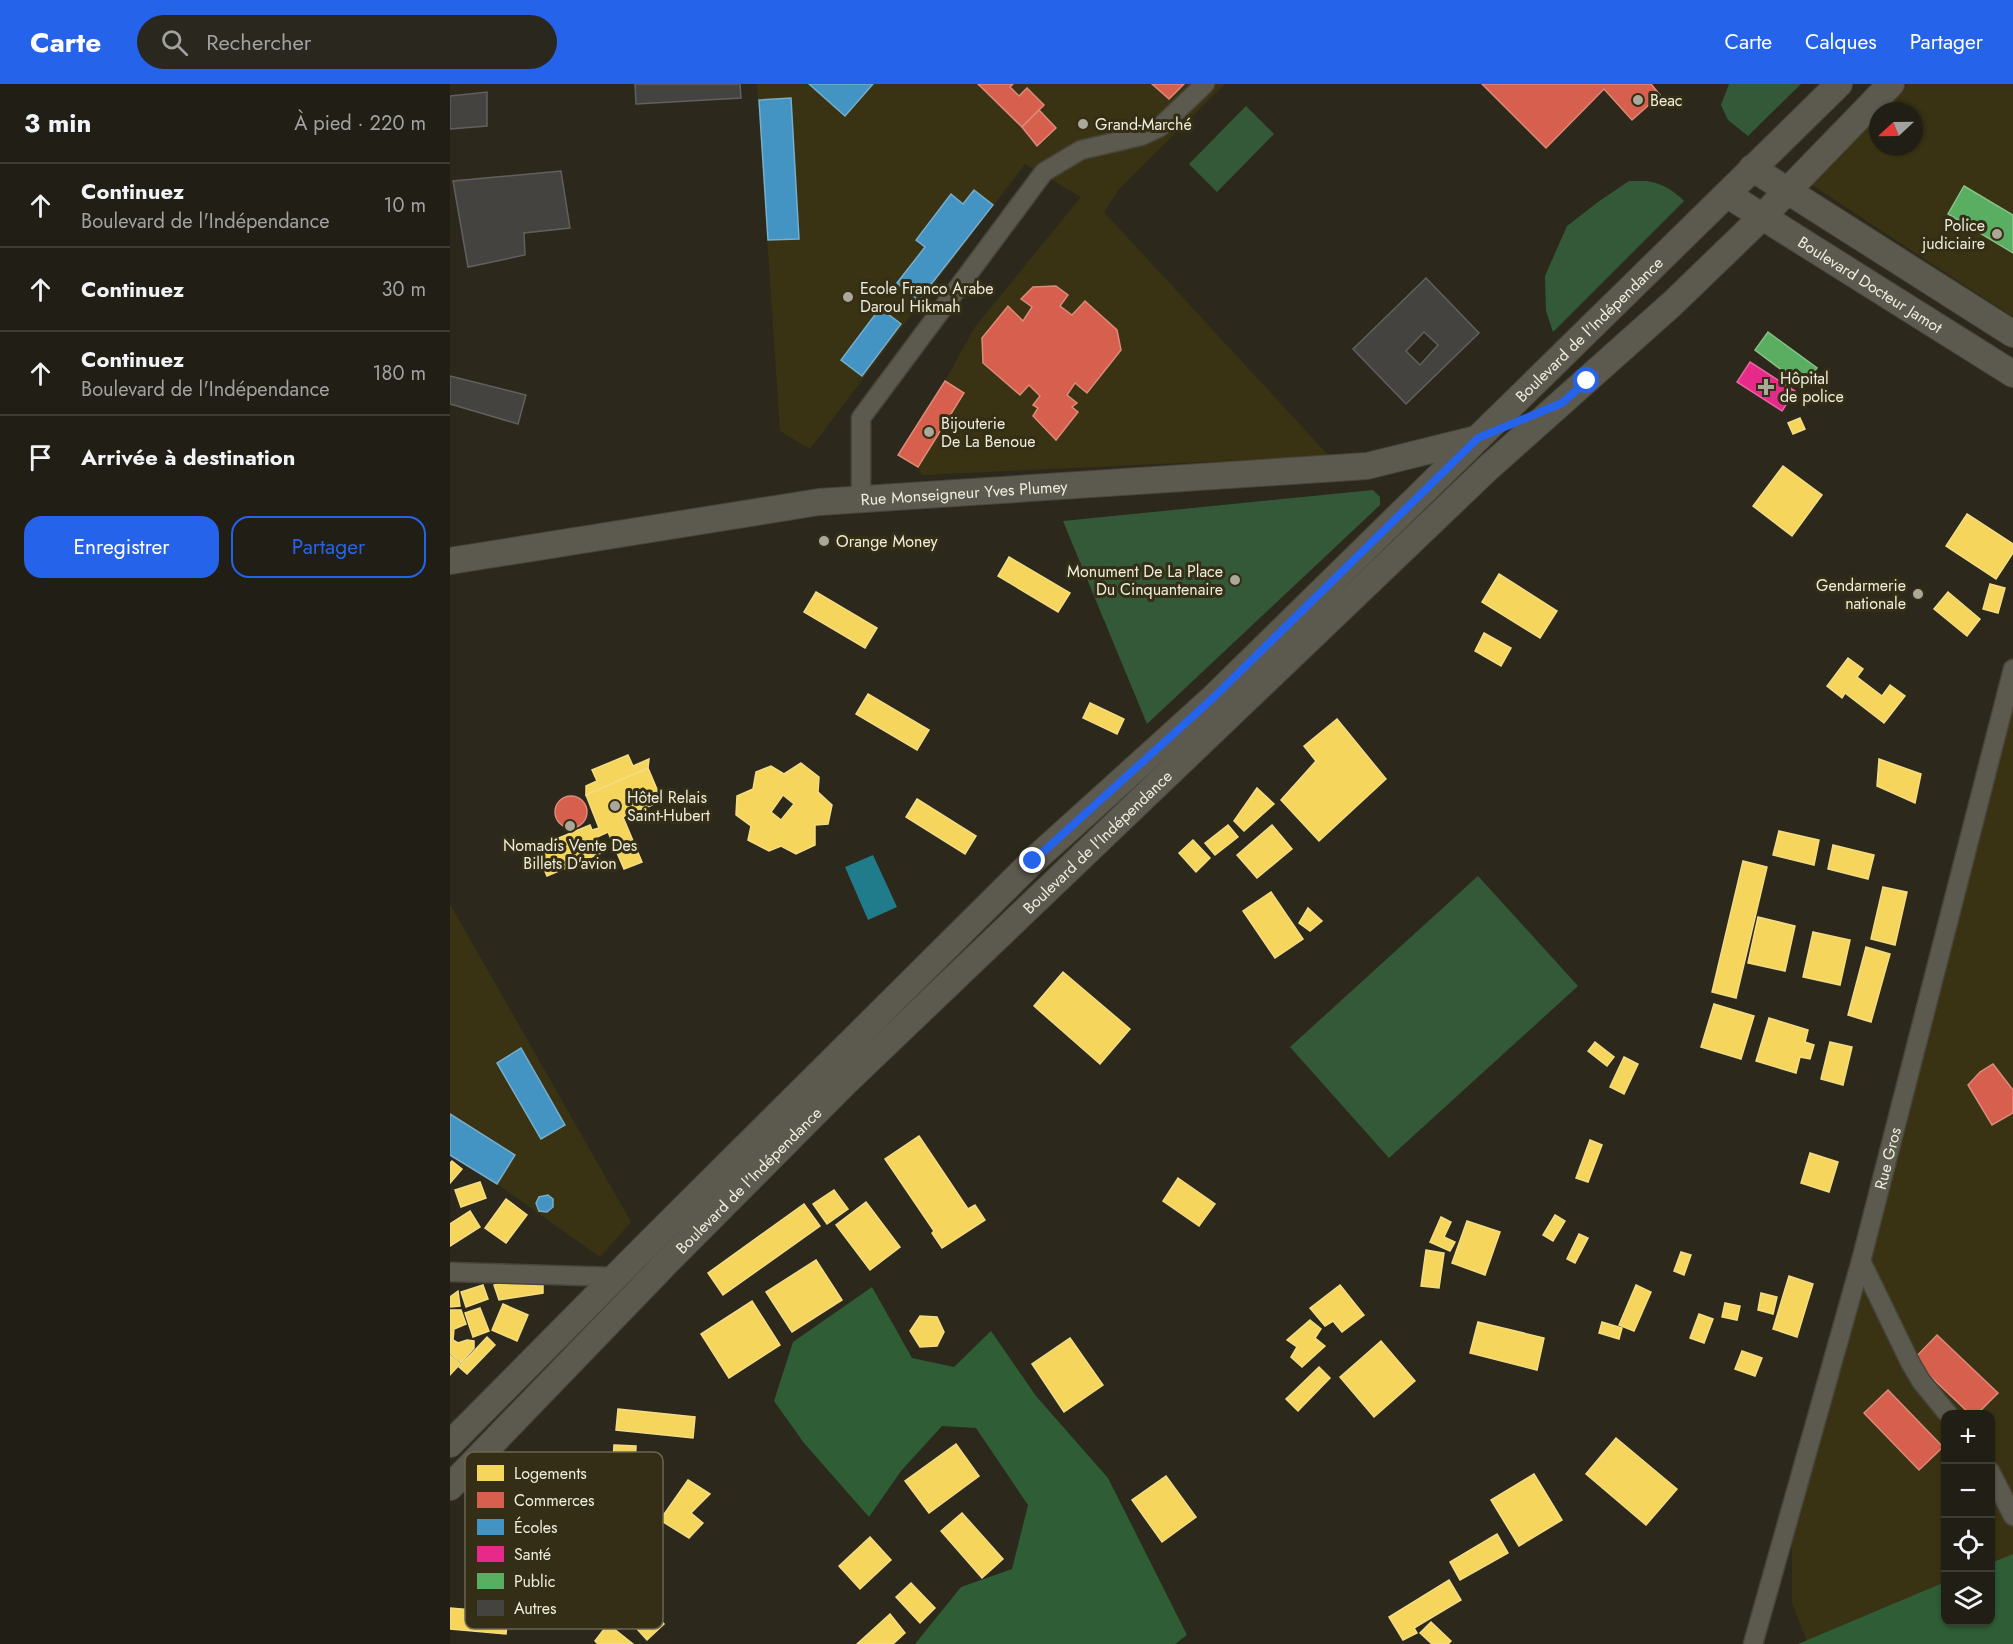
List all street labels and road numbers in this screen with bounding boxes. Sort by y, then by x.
street label: Boulevard Docteur Jamot [1794,230,1947,339]
street label: Boulevard de l'Indépendance [1510,251,1668,407]
street label: Rue Monseigneur Yves Plumey [860,474,1069,511]
street label: Boulevard de l'Indépendance [1017,765,1177,919]
street label: Boulevard de l'Indépendance [670,1101,827,1259]
street label: Rue Gros [1868,1125,1906,1192]

